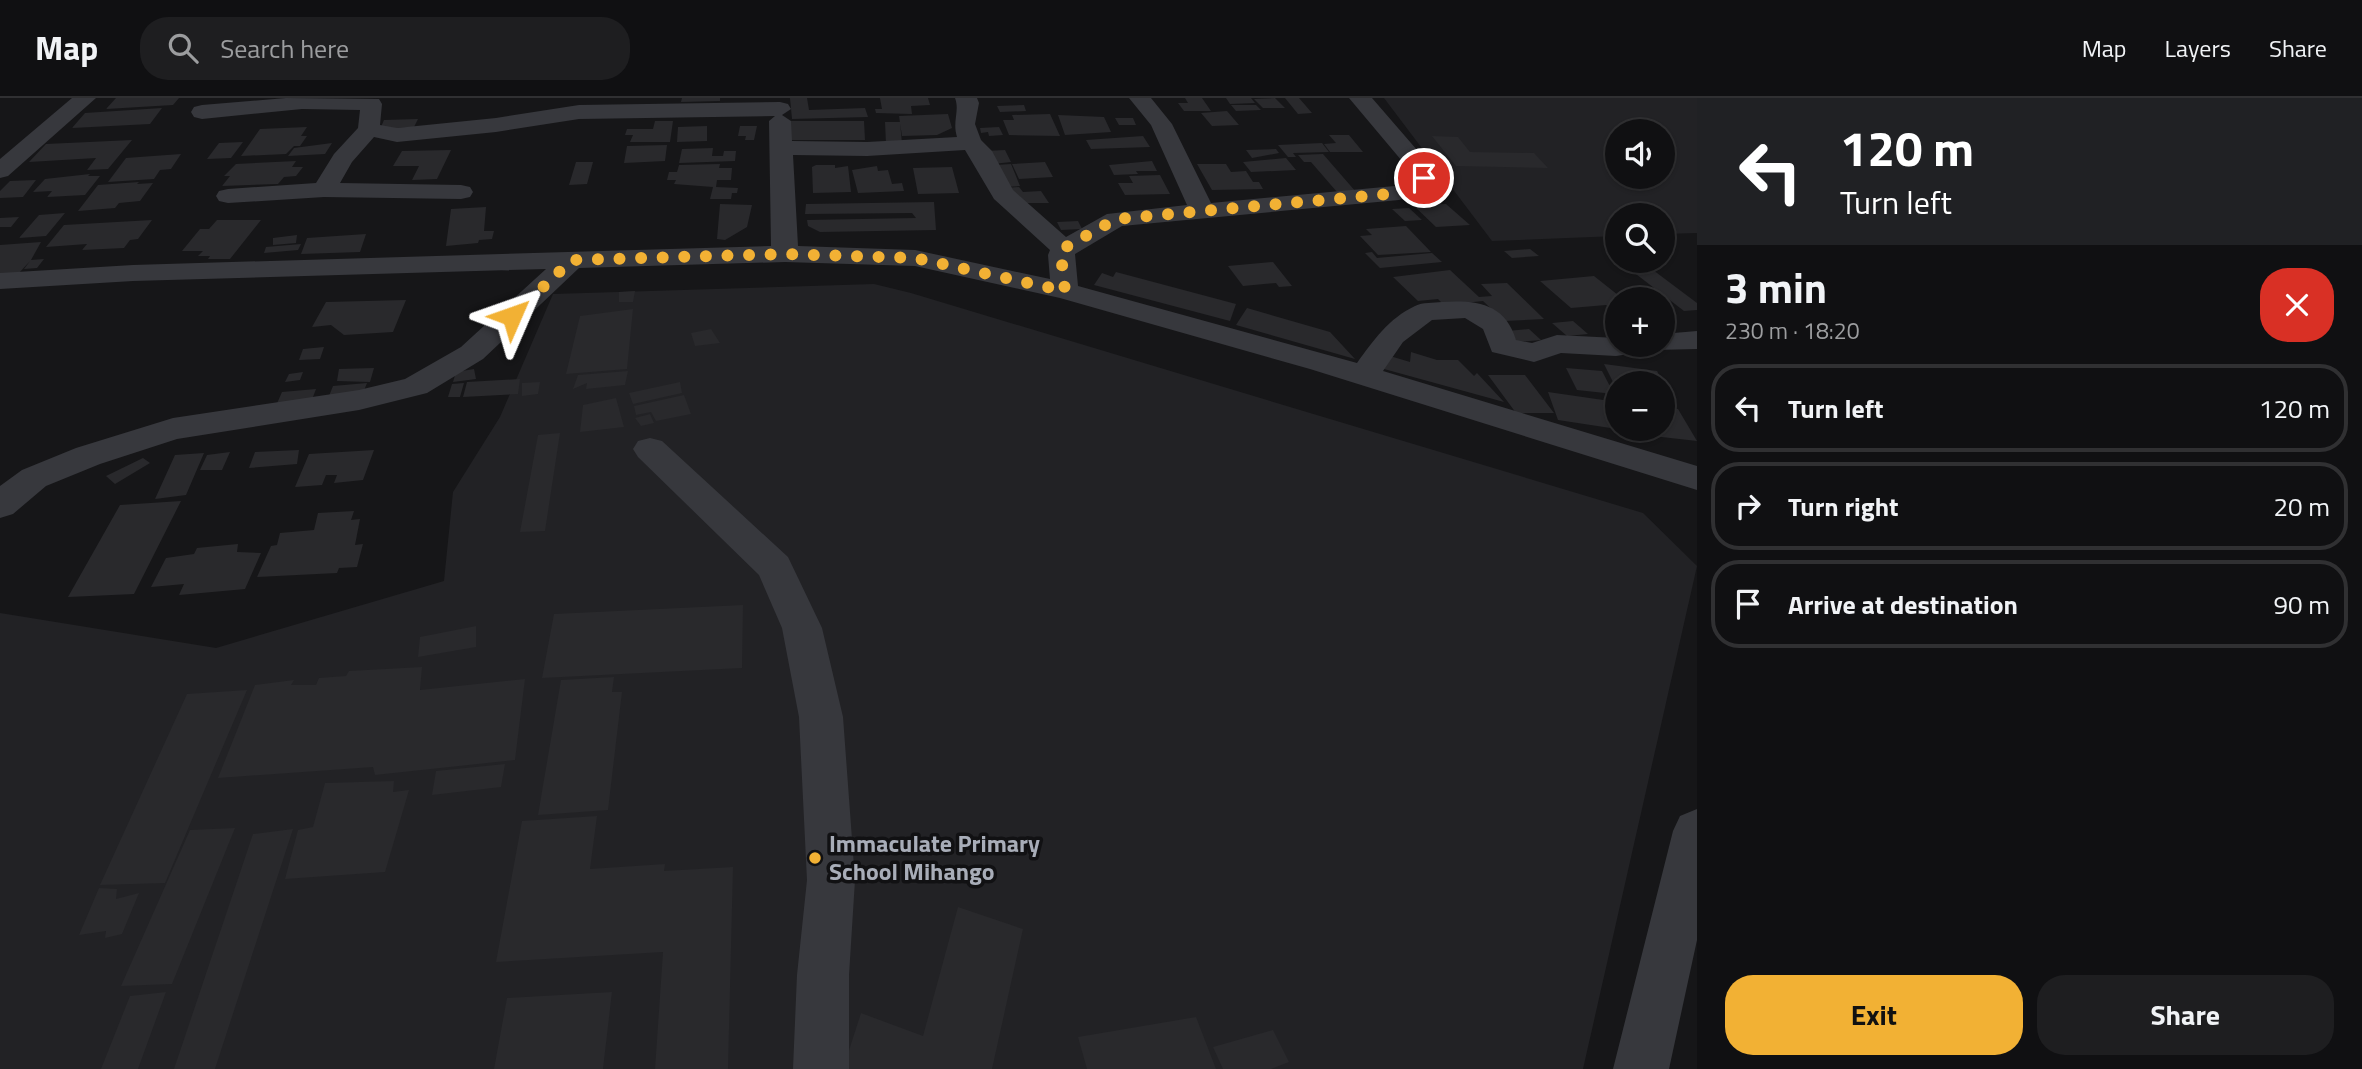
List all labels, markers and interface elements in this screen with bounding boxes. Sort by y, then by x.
search box [140,17,630,80]
text: Map [35,23,98,73]
icon: search [164,29,202,67]
text: Search here [220,29,349,68]
text: Map [2082,30,2127,66]
text: Layers [2165,30,2231,66]
text: Share [2269,30,2327,66]
text: 120 m [1840,110,1974,185]
map controls [1605,119,1675,441]
button: sound [1605,119,1675,189]
icon: left [1725,126,1816,217]
pin [1394,148,1454,208]
icon: arrive [1405,159,1443,197]
text: Turn left [1840,178,1952,226]
button: search [1605,203,1675,273]
text: 3 min [1725,255,1827,319]
button: close [2260,268,2334,342]
position arrow [475,279,549,353]
button: + [1605,287,1675,357]
text: 230 m · 18:20 [1725,313,1860,348]
button: − [1605,371,1675,441]
icon: left [1729,389,1767,427]
text: Turn left [1788,389,1883,428]
text: 120 m [2259,389,2330,428]
icon: right [1729,487,1767,525]
text: Turn right [1788,487,1899,526]
text: 20 m [2273,487,2330,526]
icon: arrive [1729,585,1767,623]
text: Arrive at destination [1788,585,2018,624]
text: 90 m [2273,585,2330,624]
place label: Immaculate Primary School Mihango [829,825,1040,889]
marker: Immaculate Primary School Mihango [807,850,823,866]
button: Exit [1725,975,2023,1055]
button: Share [2037,975,2334,1055]

